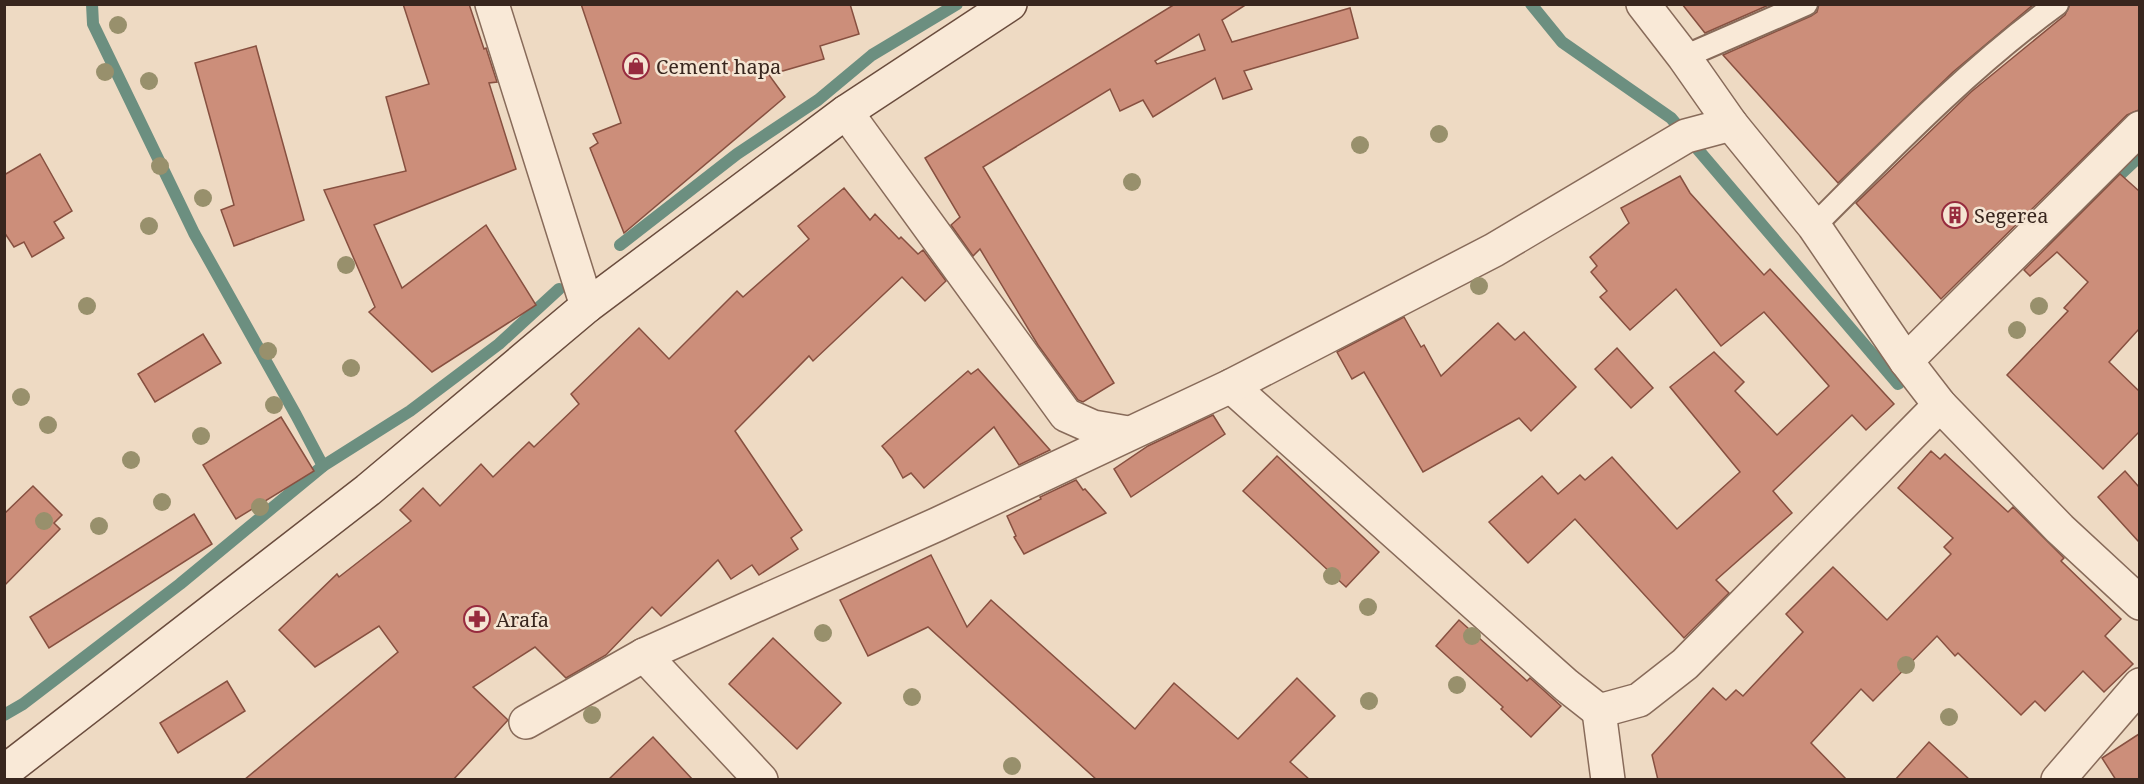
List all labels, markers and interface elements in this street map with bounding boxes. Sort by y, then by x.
shop icon: Cement hapa [621,51,651,81]
place label: Cement hapa [656,53,781,80]
building icon: Segerea [1940,200,1970,230]
place label: Segerea [1974,202,2048,229]
pharmacy icon: Arafa [462,604,492,634]
place label: Arafa [496,606,549,633]

